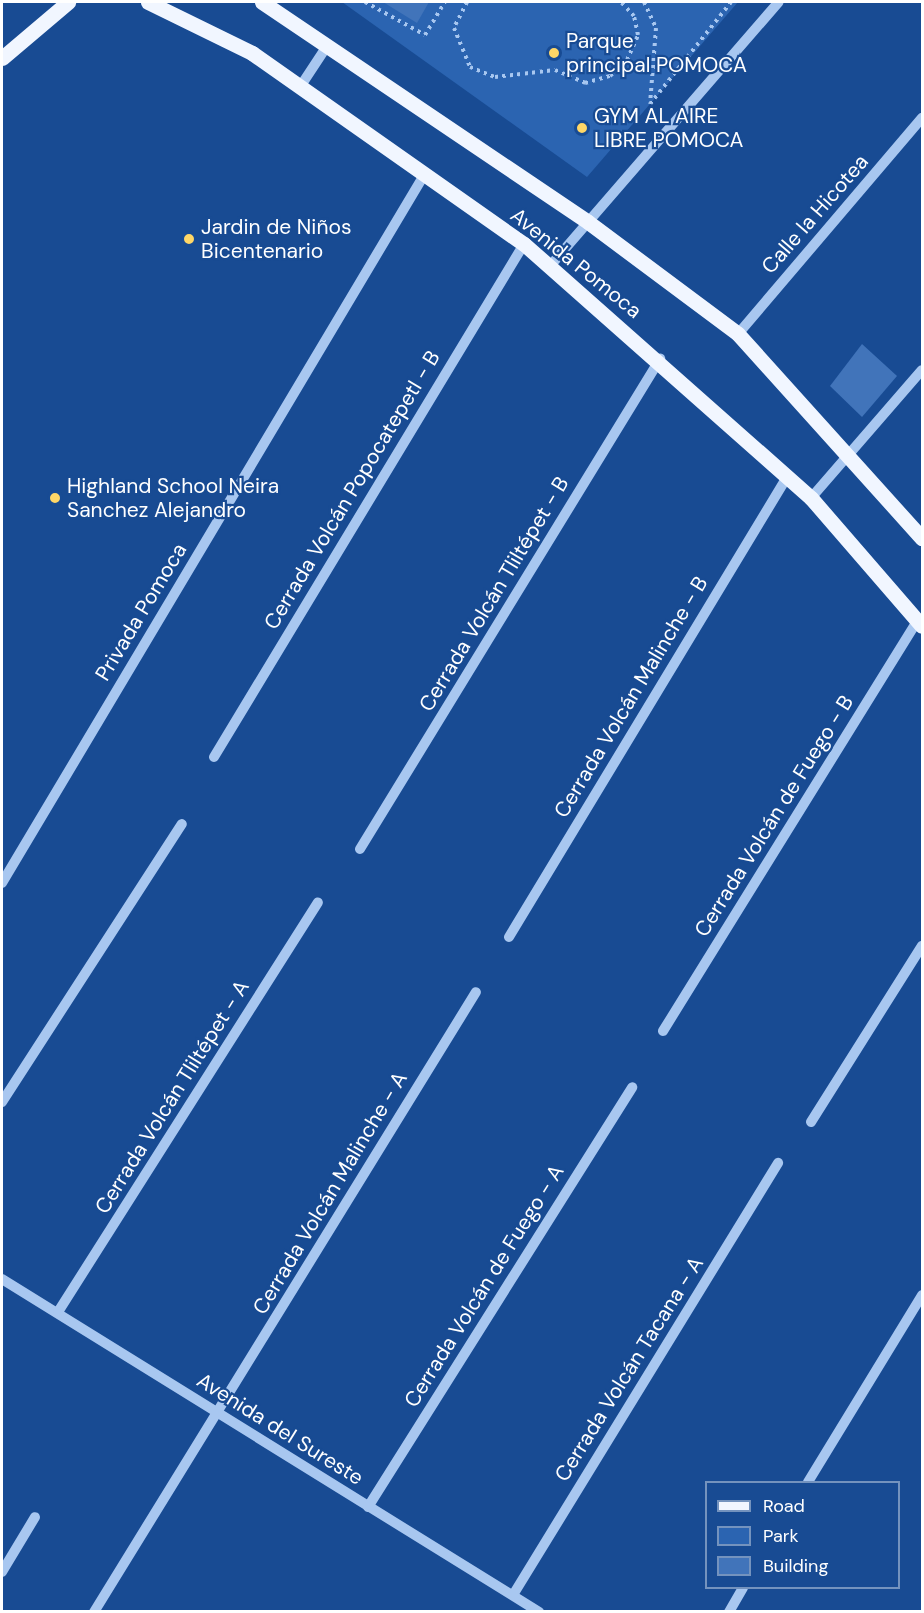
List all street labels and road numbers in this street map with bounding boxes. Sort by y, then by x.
street label: Calle la Hicotea [756,149,874,279]
street label: Avenida Pomoca [505,202,647,324]
street label: Cerrada Volcán Popocatepetl - B [259,346,445,634]
street label: Cerrada Volcán Tliltépet - B [414,472,574,716]
street label: Privada Pomoca [90,539,192,685]
street label: Cerrada Volcán Malinche - B [549,572,713,822]
street label: Cerrada Volcán de Fuego - B [689,691,859,941]
street label: Cerrada Volcán Tliltépet - A [90,976,254,1218]
street label: Cerrada Volcán Malinche - A [248,1067,412,1319]
street label: Cerrada Volcán de Fuego - A [399,1160,569,1412]
street label: Cerrada Volcán Tacana - A [549,1252,709,1486]
street label: Avenida del Sureste [192,1368,368,1490]

